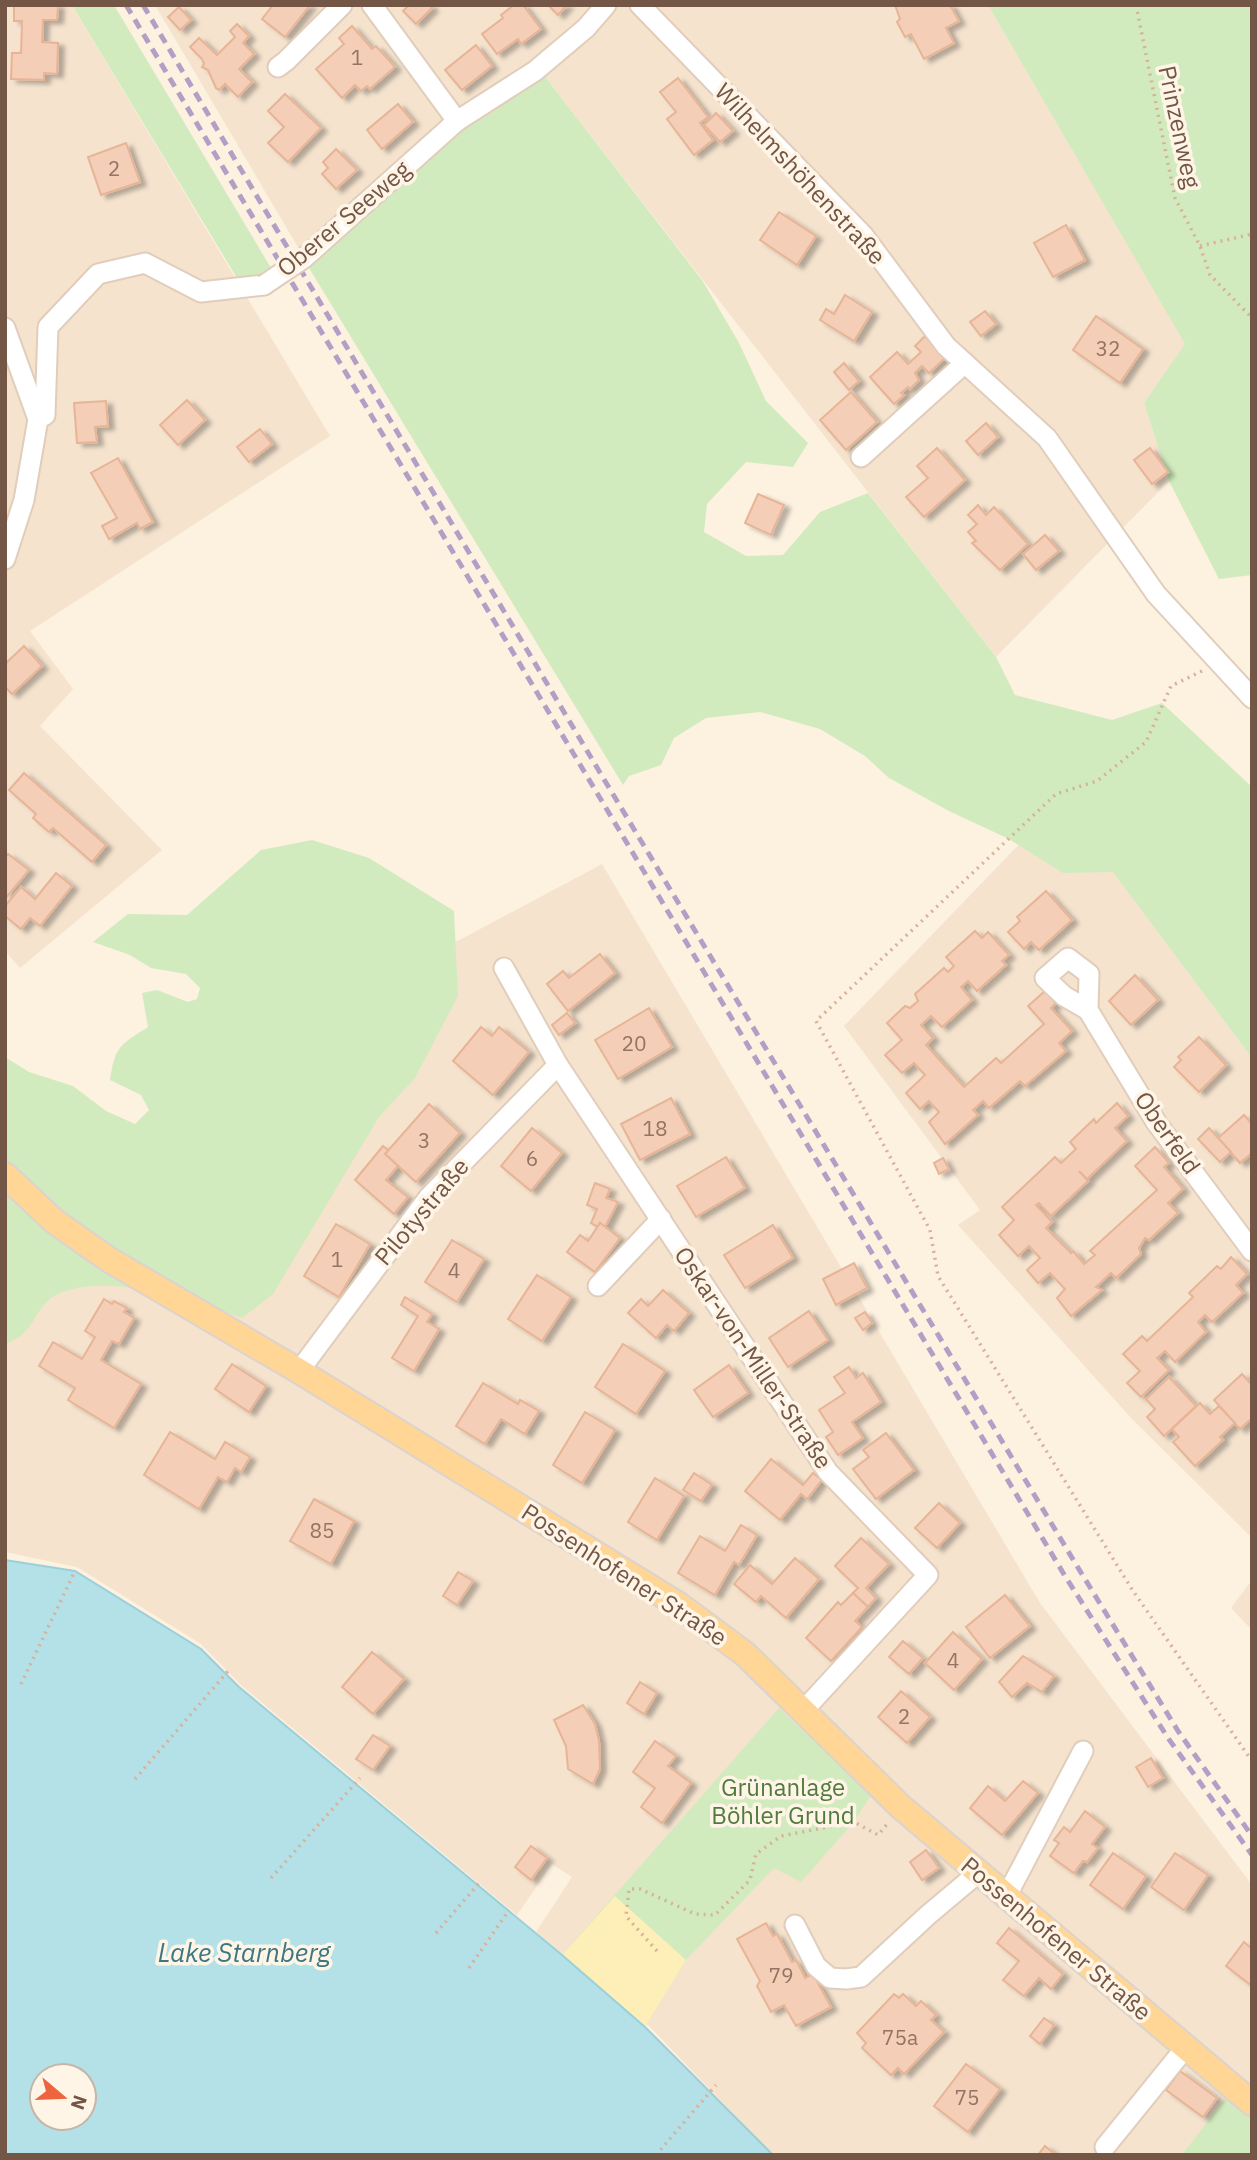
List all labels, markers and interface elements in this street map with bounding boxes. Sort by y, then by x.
house number: 1 [351,43,363,71]
street label: Prinzenweg [1151,63,1209,191]
street label: Wilhelmshöhenstraße [708,76,893,271]
street label: Oberer Seeweg [270,153,417,283]
house number: 2 [108,154,120,182]
house number: 32 [1095,334,1121,362]
house number: 20 [621,1029,647,1057]
street label: Oberfeld [1128,1085,1208,1180]
house number: 18 [642,1114,668,1142]
house number: 3 [418,1126,430,1154]
house number: 6 [526,1144,538,1172]
street label: Pilotystraße [367,1151,476,1272]
street label: Oskar-von-Miller-Straße [667,1240,840,1475]
house number: 1 [331,1245,343,1273]
house number: 4 [448,1256,460,1284]
street label: Possenhofener Straße [516,1496,733,1653]
house number: 85 [309,1516,335,1544]
house number: 4 [947,1646,959,1674]
house number: 2 [898,1702,910,1730]
park label: Grünanlage Böhler Grund [711,1771,855,1831]
street label: Possenhofener Straße [955,1849,1158,2027]
water label: Lake Starnberg [158,1935,332,1969]
house number: 79 [768,1961,794,1989]
house number: 75a [882,2023,918,2051]
north arrow [28,2062,98,2132]
house number: 75 [954,2083,980,2111]
text: N [65,2092,93,2113]

